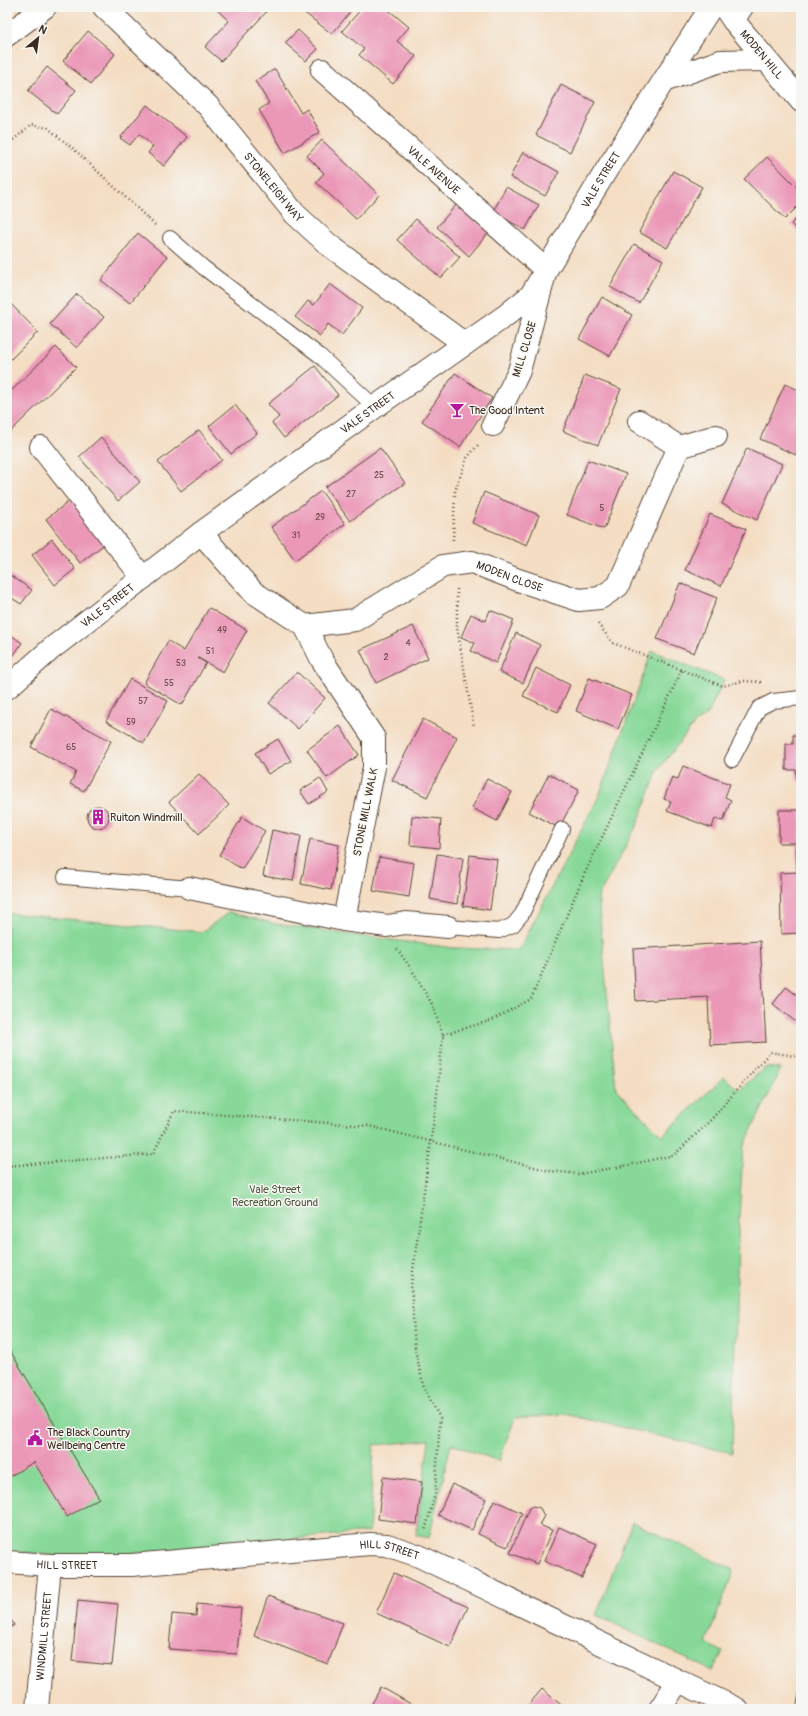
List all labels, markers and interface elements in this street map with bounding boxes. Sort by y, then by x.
north arrow [18,18,58,58]
text: N [36,22,50,37]
street label: MODEN HILL [737,28,786,82]
street label: VALE AVENUE [405,143,463,197]
street label: VALE STREET [579,149,623,211]
street label: STONELEIGH WAY [241,150,306,226]
street label: MILL CLOSE [510,319,539,379]
street label: VALE STREET [338,389,398,437]
bar icon: The Good Intent [448,401,466,419]
place label: The Good Intent [469,404,545,417]
house number: 25 [374,470,384,481]
house number: 27 [346,489,356,500]
house number: 5 [600,503,605,514]
house number: 29 [315,512,325,523]
house number: 31 [292,530,300,541]
street label: MODEN CLOSE [475,558,545,595]
street label: VALE STREET [78,581,137,630]
house number: 49 [217,625,227,636]
house number: 4 [405,638,411,649]
house number: 51 [206,646,214,657]
house number: 2 [383,652,389,663]
house number: 53 [176,658,186,669]
house number: 55 [164,678,174,689]
house number: 57 [138,696,148,707]
house number: 59 [126,717,136,728]
house number: 65 [66,742,76,753]
street label: STONE MILL WALK [351,767,380,857]
building icon: Ruiton Windmill [89,808,107,826]
place label: Ruiton Windmill [110,811,183,824]
park label: Vale Street Recreation Ground [232,1183,318,1209]
place label: The Black Country Wellbeing Centre [47,1426,130,1452]
public building icon: The Black Country Wellbeing Centre [26,1429,44,1447]
street label: HILL STREET [359,1538,421,1563]
street label: HILL STREET [36,1558,98,1572]
street label: WINDMILL STREET [34,1591,55,1681]

